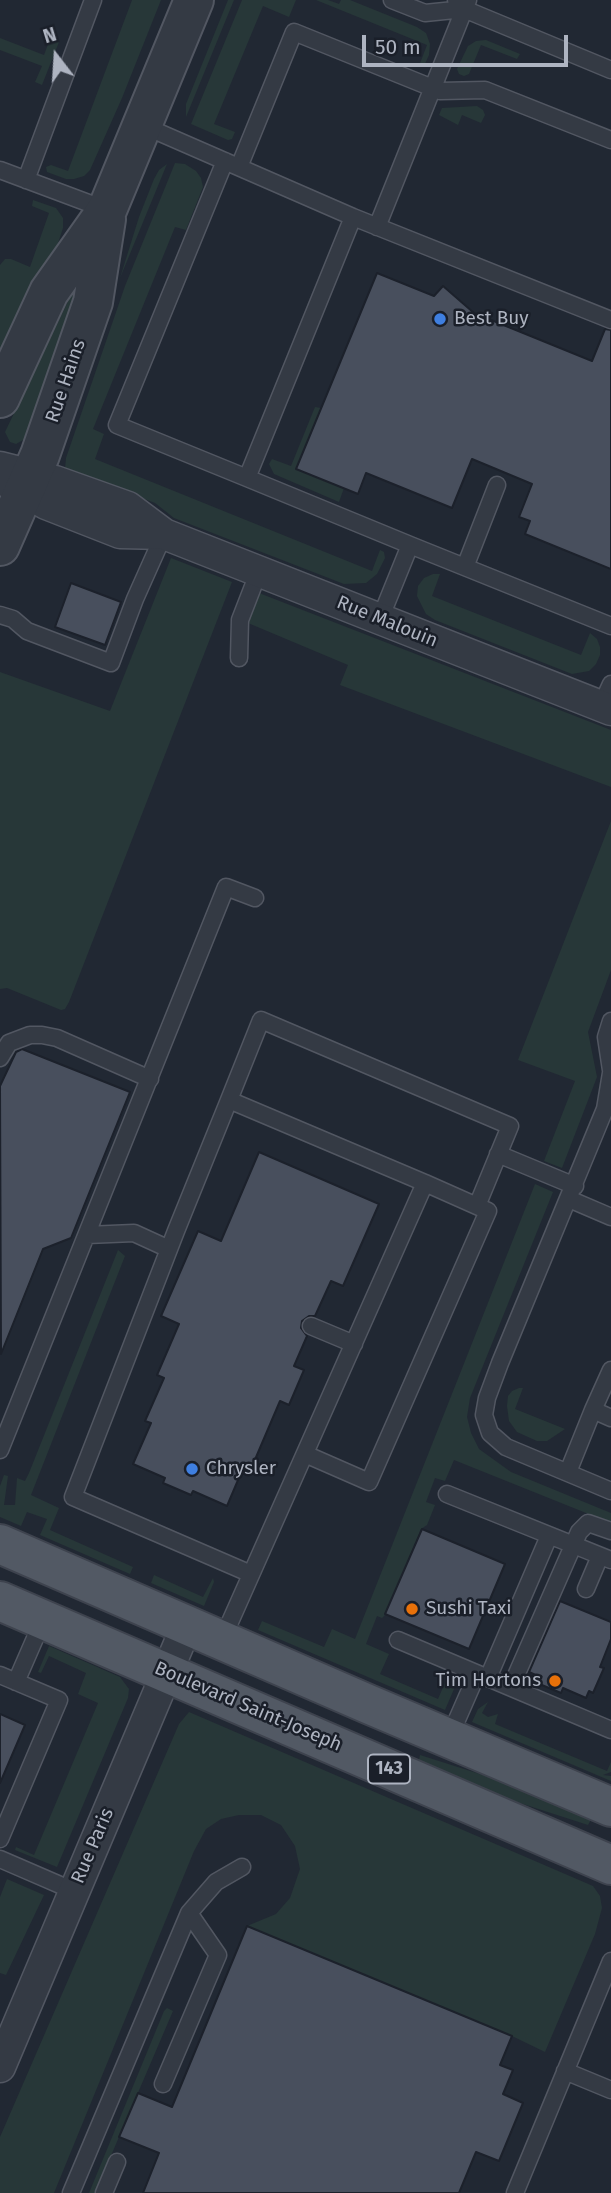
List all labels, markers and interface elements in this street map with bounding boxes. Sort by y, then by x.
north arrow [21,21,91,91]
scale bar [366,21,572,65]
text: N [40,23,59,48]
text: 50 m [375,34,421,60]
place label: Best Buy [454,308,529,330]
marker: Best Buy [432,311,448,327]
street label: Rue Hains [41,336,91,426]
street label: Rue Malouin [333,591,441,653]
place label: Chrysler [206,1458,276,1480]
marker: Chrysler [184,1461,200,1477]
place label: Sushi Taxi [426,1598,512,1620]
marker: Sushi Taxi [404,1601,420,1617]
street label: Boulevard Saint-Joseph [151,1657,345,1757]
place label: Tim Hortons [435,1670,541,1692]
marker: Tim Hortons [547,1673,563,1689]
road number: 143 [368,1754,410,1784]
street label: Rue Paris [67,1805,119,1887]

